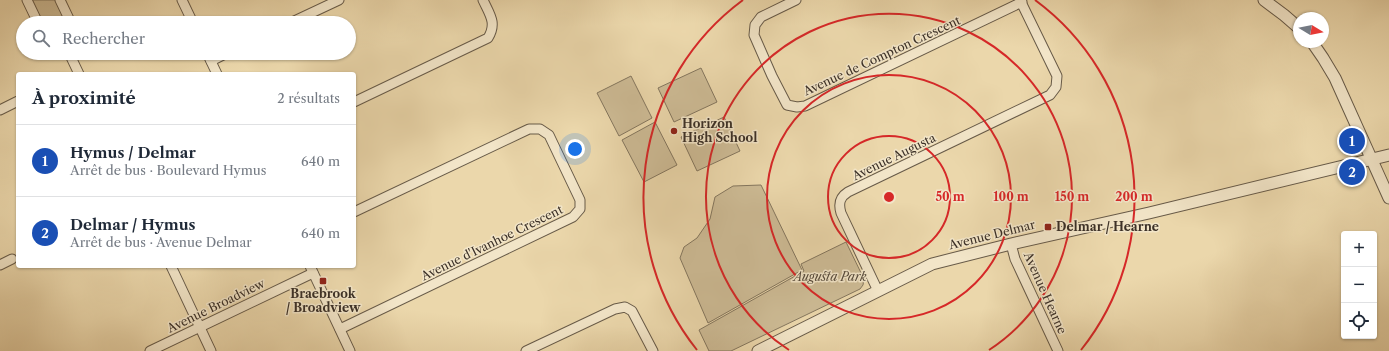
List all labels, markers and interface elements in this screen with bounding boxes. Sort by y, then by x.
street label: Avenue de Compton Crescent [800,12,963,99]
north arrow [1293,12,1329,48]
search box [16,16,356,60]
icon: search [30,27,52,49]
text: Rechercher [62,29,145,48]
text: À proximité [32,88,136,108]
text: 2 résultats [277,90,340,106]
place label: Horizon High School [682,116,757,145]
marker: Horizon High School [669,126,679,136]
pin: 1 [1339,126,1365,156]
street label: Avenue Augusta [849,130,939,184]
your location [565,139,585,159]
text: Hymus / Delmar [70,143,196,162]
text: 1 [42,153,48,169]
text: 640 m [301,153,340,169]
pin: 2 [1339,157,1365,187]
text: Arrêt de bus · Boulevard Hymus [70,162,267,178]
text: 50 m [935,189,965,204]
text: 100 m [993,189,1029,204]
text: 150 m [1055,189,1089,204]
text: 200 m [1115,189,1153,204]
centre of rings [882,190,896,204]
street label: Avenue d'Ivanhoe Crescent [418,201,566,284]
text: Delmar / Hymus [70,215,196,234]
street label: Avenue Delmar [946,217,1037,253]
place label: Delmar / Hearne [1056,219,1159,234]
marker: Delmar / Hearne [1043,222,1053,232]
text: 2 [41,225,49,241]
text: 640 m [301,225,340,241]
map controls [1341,231,1377,339]
button: + [1341,231,1377,267]
text: Arrêt de bus · Avenue Delmar [70,234,252,250]
street label: Avenue Hearne [1020,249,1070,336]
button: − [1341,267,1377,303]
park label: Augusta Park [792,269,867,284]
street label: Avenue Broadview [164,275,268,336]
marker: Braebrook / Broadview [318,276,328,286]
place label: Braebrook / Broadview [286,286,361,315]
button: locate [1341,303,1377,339]

